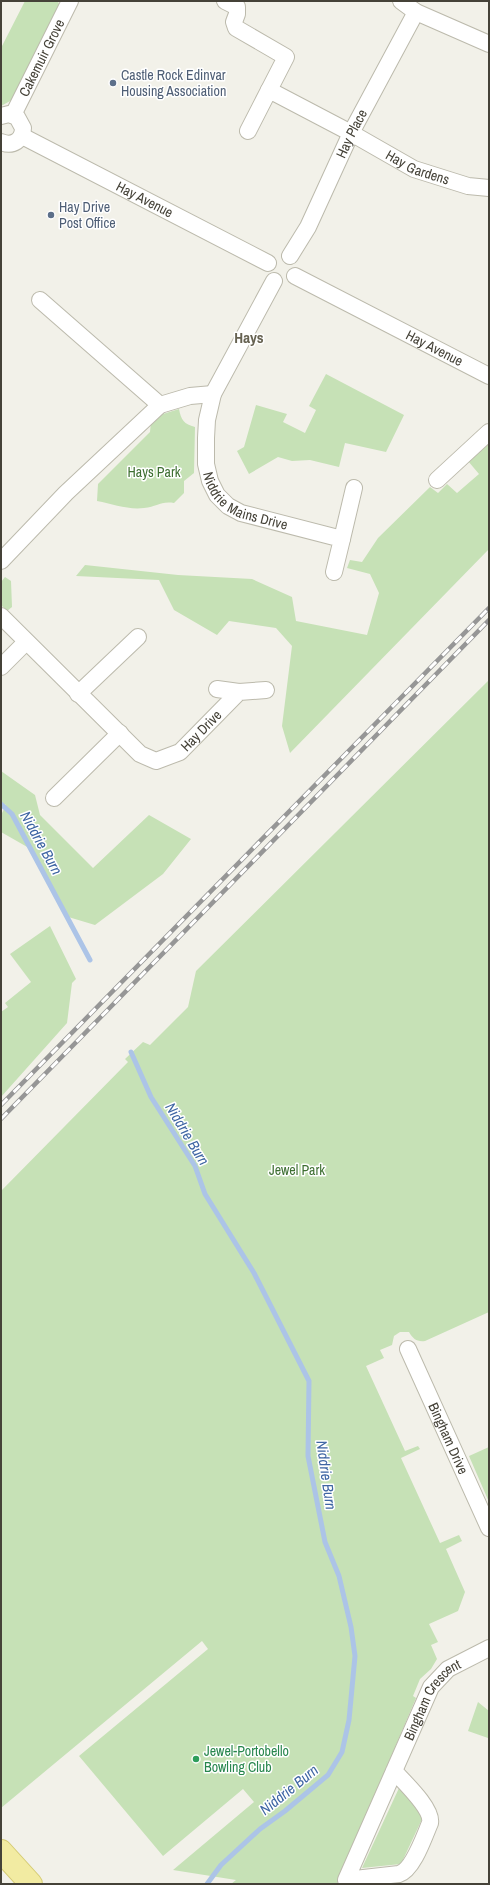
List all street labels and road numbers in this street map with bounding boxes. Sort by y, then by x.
street label: Cakemuir Grove [15,16,69,99]
street label: Hay Place [332,106,371,161]
street label: Hay Gardens [383,146,452,189]
street label: Hay Avenue [113,177,176,221]
street label: Hay Avenue [403,326,466,370]
street label: Niddrie Mains Drive [199,470,290,534]
street label: Hay Drive [177,706,225,755]
street label: Bingham Drive [424,1400,472,1477]
street label: Bingham Crescent [400,1655,464,1743]

